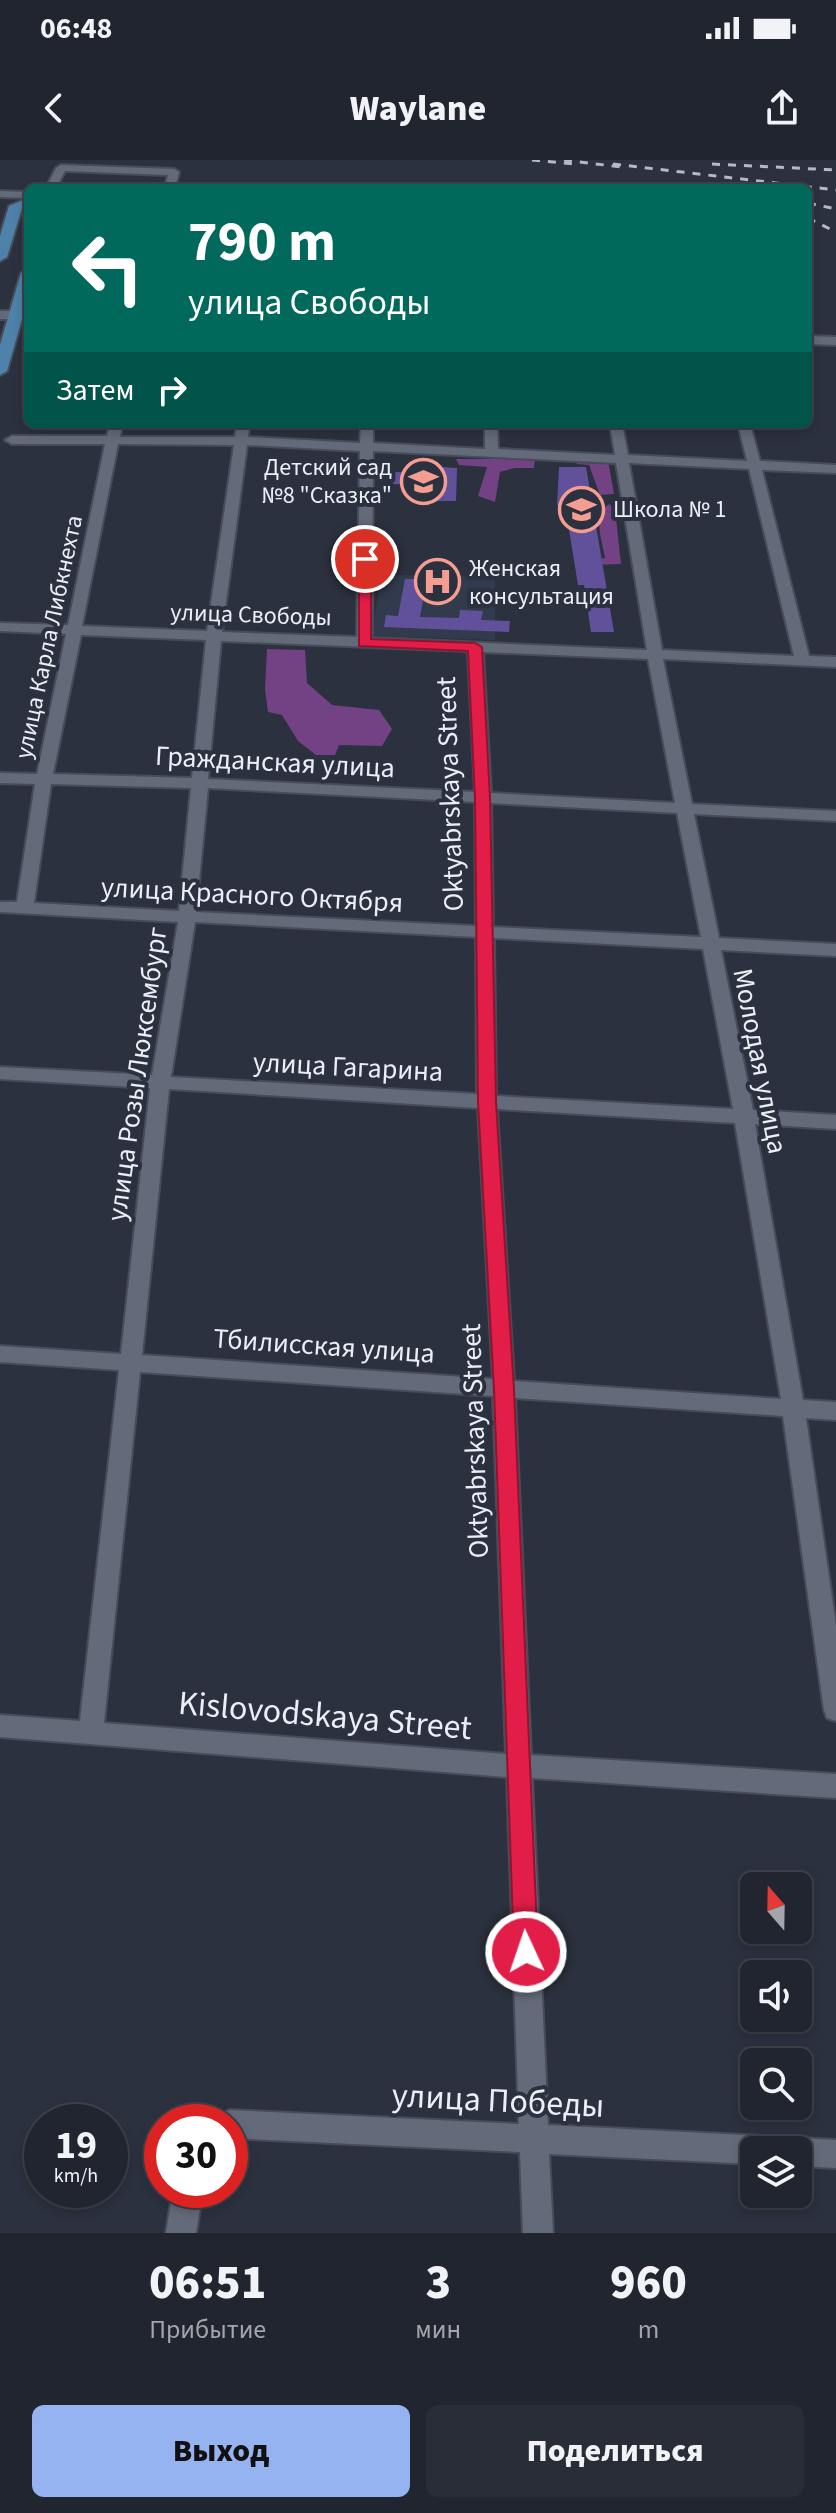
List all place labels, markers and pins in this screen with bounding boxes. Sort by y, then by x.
place label: Детский сад №8 "Сказка" [261,450,392,513]
school or university icon: Детский сад №8 "Сказка" [399,457,447,505]
school or university icon: Школа № 1 [558,485,606,533]
place label: Школа № 1 [613,492,726,527]
pin [331,525,399,593]
place label: Женская консультация [469,551,614,614]
hospital icon: Женская консультация [414,558,462,606]

